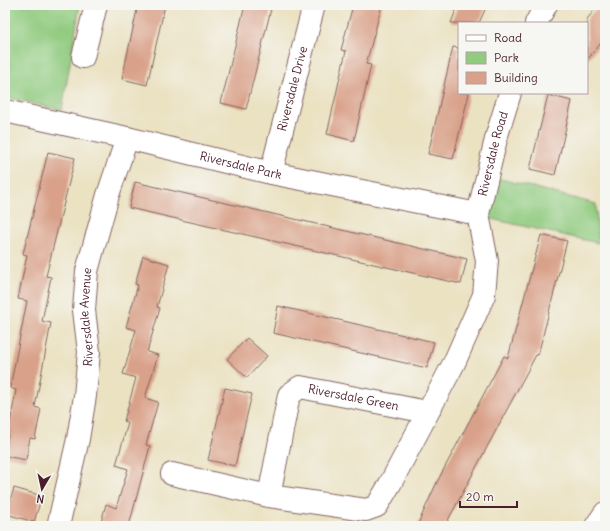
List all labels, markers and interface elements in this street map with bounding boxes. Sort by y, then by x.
legend [458,22,588,94]
text: Road [494,30,522,45]
street label: Riversdale Drive [274,44,310,133]
text: Park [494,50,519,65]
text: Building [494,70,538,85]
street label: Riversdale Road [475,109,511,198]
street label: Riversdale Park [198,148,283,182]
street label: Riversdale Avenue [76,266,96,367]
street label: Riversdale Green [307,381,400,413]
north arrow [22,469,62,509]
scale bar [460,483,517,509]
text: 20 m [466,489,494,504]
text: N [36,491,45,506]

